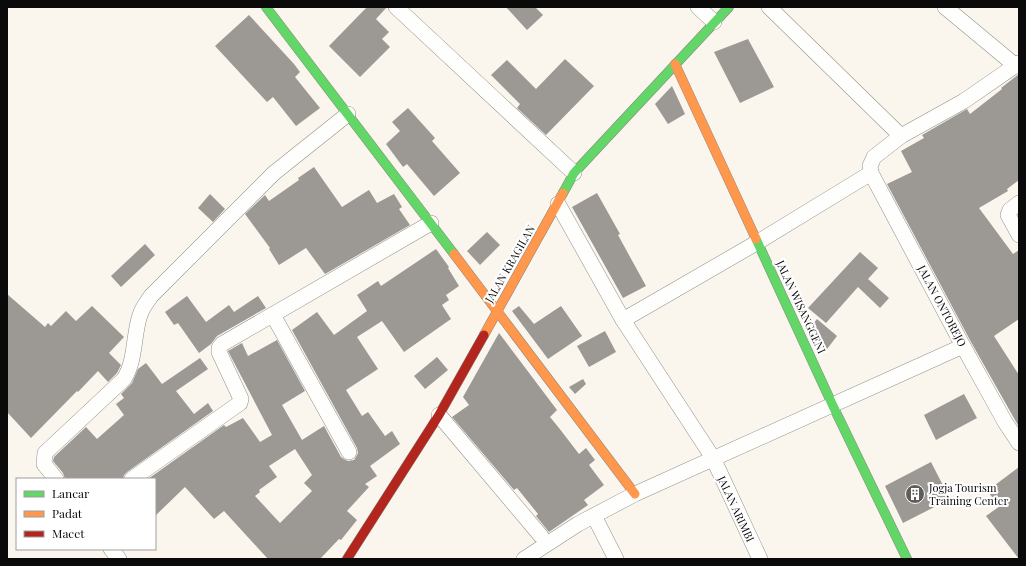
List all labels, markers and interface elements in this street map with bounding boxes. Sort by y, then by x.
street label: JALAN KRAGILAN [481,222,538,306]
street label: JALAN WISANGGENI [773,257,830,356]
street label: JALAN ONTOREJO [914,262,970,349]
street label: JALAN ARIMBI [714,472,758,544]
legend [16,478,156,550]
place label: Jogja Tourism Training Center [928,480,1008,508]
building icon: Jogja Tourism Training Center [904,483,926,505]
text: Lancar [52,485,90,501]
text: Padat [52,505,83,521]
text: Macet [52,525,85,541]

